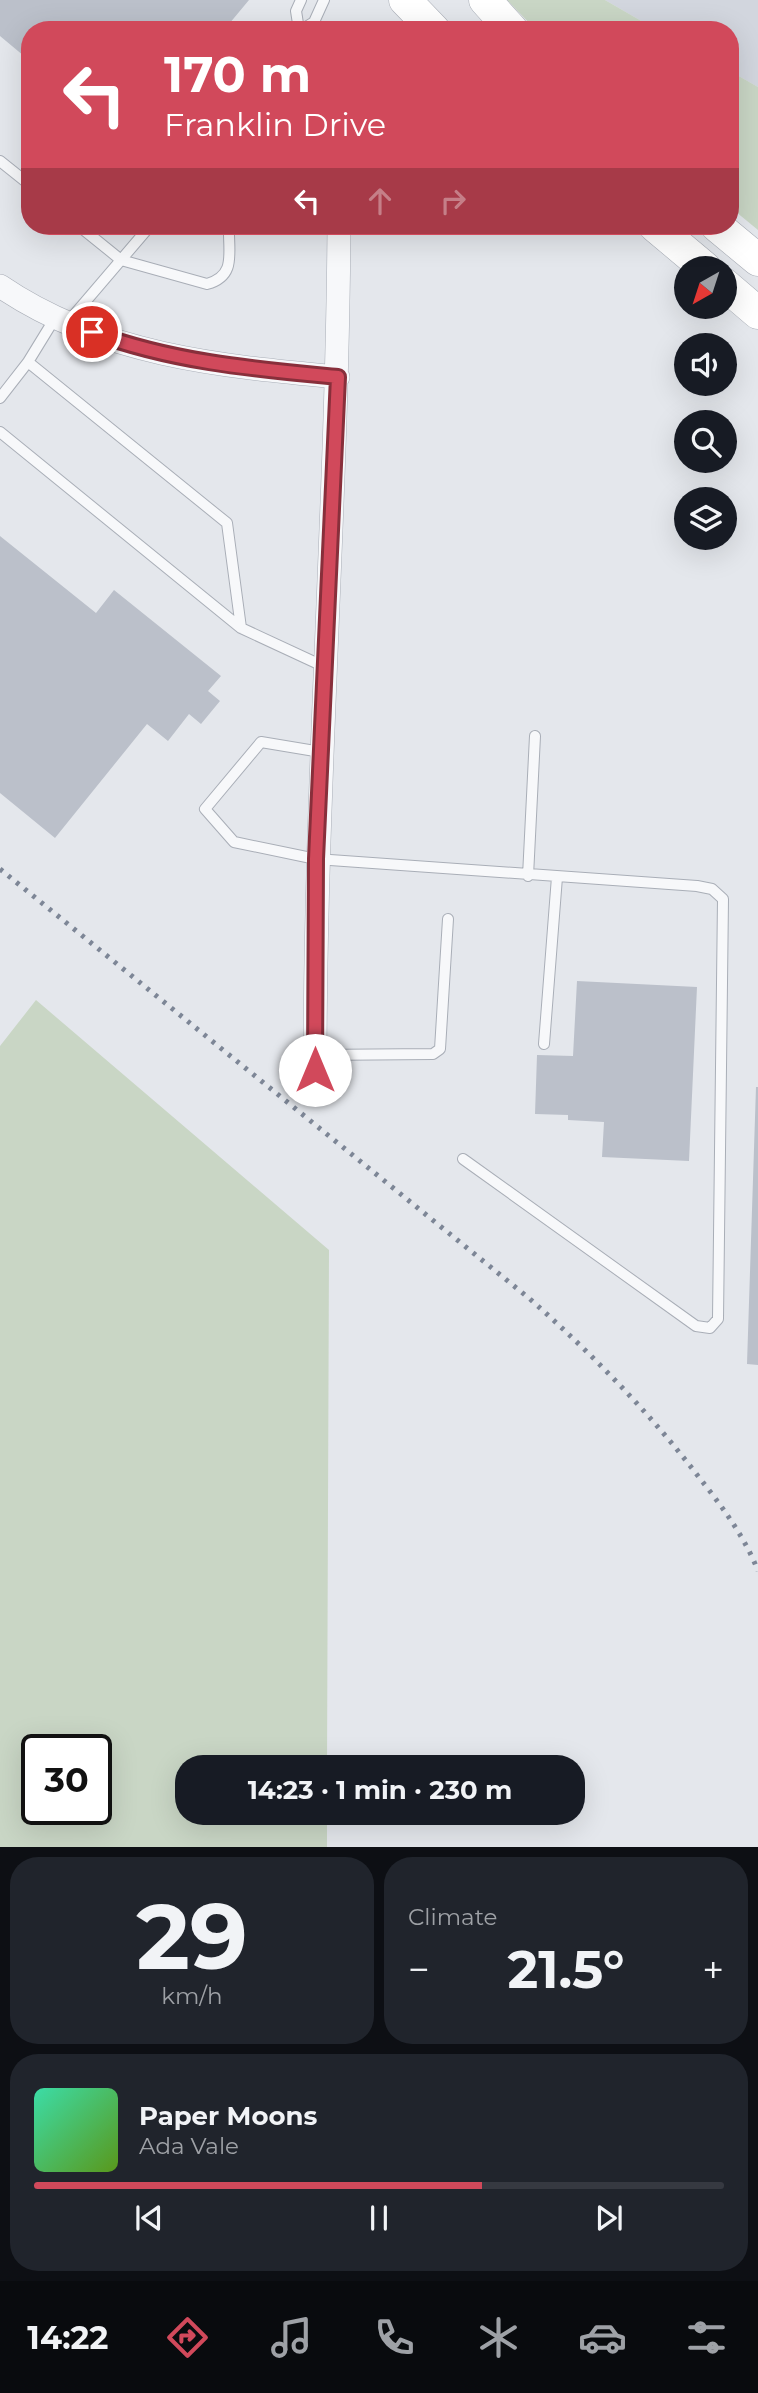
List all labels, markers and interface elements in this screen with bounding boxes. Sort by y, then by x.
text: 170 m [164,45,311,104]
icon: left [49,49,140,140]
text: Franklin Drive [164,105,386,144]
icon: left [288,182,326,220]
icon: ahead [361,182,399,220]
icon: right [434,182,472,220]
north arrow [674,256,737,318]
map controls [674,256,737,550]
pin [62,302,122,362]
icon: arrive [73,313,111,351]
button: sound [674,333,737,396]
button: search [674,410,737,473]
button: layers [674,487,737,550]
position arrow [278,1033,352,1107]
speed limit sign: 30 [21,1734,112,1825]
text: 14:23 · 1 min · 230 m [248,1774,512,1806]
text: 29 [136,1881,248,1992]
text: Climate [408,1903,497,1931]
text: 21.5° [507,1938,625,2001]
text: − [408,1946,430,1993]
text: + [702,1946,724,1993]
text: km/h [161,1982,223,2010]
text: Paper Moons [139,2100,317,2132]
text: Ada Vale [139,2132,239,2160]
icon: previous [130,2199,168,2237]
icon: pause [360,2199,398,2237]
icon: next [590,2199,628,2237]
icon: directions [163,2313,212,2362]
icon: music [267,2313,316,2362]
icon: phone [370,2313,419,2362]
icon: climate [474,2313,523,2362]
icon: car [578,2313,627,2362]
icon: filters [682,2313,731,2362]
text: 14:22 [27,2318,108,2357]

